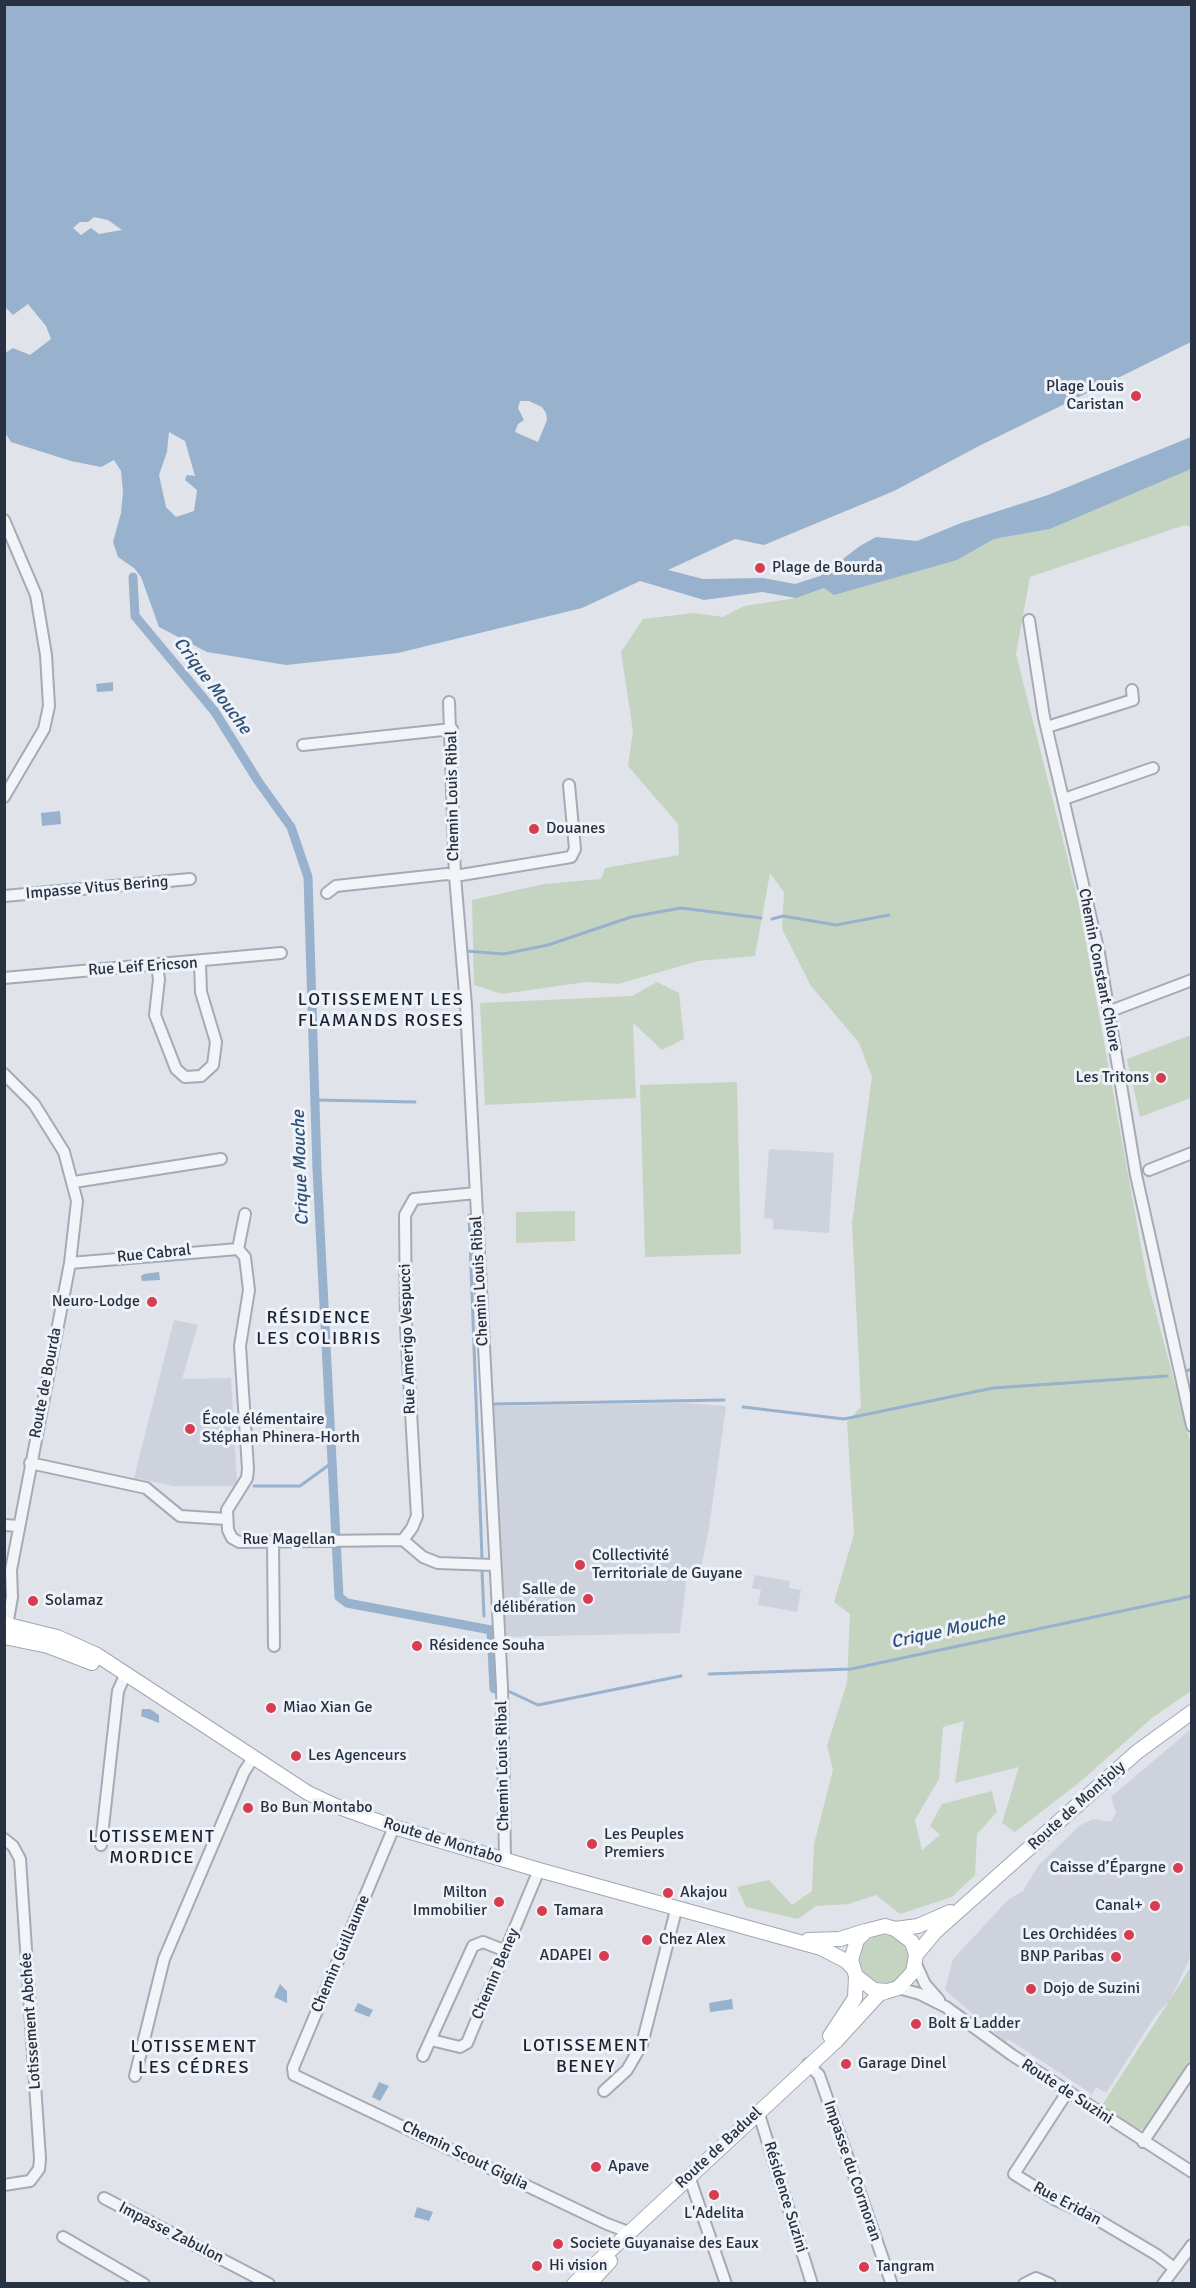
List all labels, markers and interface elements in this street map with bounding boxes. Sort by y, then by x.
place label: Plage Louis Caristan [1046,377,1124,415]
marker: Plage Louis Caristan [1129,389,1143,403]
place label: Plage de Bourda [772,558,883,578]
marker: Plage de Bourda [753,561,767,575]
water label: Crique Mouche [168,633,256,739]
street label: Chemin Louis Ribal [442,730,464,862]
place label: Douanes [546,819,605,839]
marker: Douanes [527,822,541,836]
street label: Impasse Vitus Bering [25,872,169,904]
street label: Chemin Constant Chlore [1074,887,1124,1053]
street label: Rue Leif Ericson [88,954,198,980]
district label: LOTISSEMENT LES FLAMANDS ROSES [298,989,464,1032]
place label: Les Tritons [1076,1068,1149,1088]
marker: Les Tritons [1154,1071,1168,1085]
water label: Crique Mouche [288,1110,314,1226]
street label: Chemin Louis Ribal [467,1215,493,1347]
street label: Rue Cabral [116,1241,192,1267]
street label: Rue Amerigo Vespucci [396,1263,420,1415]
place label: Neuro-Lodge [52,1292,140,1312]
marker: Neuro-Lodge [145,1295,159,1309]
district label: RÉSIDENCE LES COLIBRIS [256,1307,382,1350]
street label: Route de Bourda [26,1326,66,1440]
place label: École élémentaire Stéphan Phinera-Horth [202,1410,360,1448]
marker: École élémentaire Stéphan Phinera-Horth [183,1422,197,1436]
street label: Rue Magellan [242,1530,336,1550]
place label: Collectivité Territoriale de Guyane [592,1546,742,1584]
marker: Collectivité Territoriale de Guyane [573,1558,587,1572]
place label: Salle de délibération [493,1580,576,1618]
place label: Solamaz [45,1591,103,1611]
marker: Salle de délibération [581,1592,595,1606]
marker: Solamaz [26,1594,40,1608]
water label: Crique Mouche [889,1608,1007,1654]
place label: Résidence Souha [429,1636,545,1656]
marker: Résidence Souha [410,1639,424,1653]
place label: Miao Xian Ge [283,1698,373,1718]
street label: Chemin Louis Ribal [492,1700,514,1832]
marker: Miao Xian Ge [264,1701,278,1715]
place label: Les Agenceurs [308,1746,406,1766]
marker: Les Agenceurs [289,1749,303,1763]
street label: Route de Montjoly [1025,1757,1129,1855]
place label: Bo Bun Montabo [260,1798,373,1818]
marker: Bo Bun Montabo [241,1801,255,1815]
street label: Route de Montabo [381,1814,505,1868]
place label: Les Peuples Premiers [604,1825,684,1863]
district label: LOTISSEMENT MORDICE [89,1826,215,1868]
marker: Les Peuples Premiers [585,1837,599,1851]
place label: Caisse d’Épargne [1050,1858,1166,1878]
marker: Caisse d’Épargne [1171,1861,1185,1875]
place label: Milton Immobilier [413,1883,487,1921]
place label: Akajou [680,1883,727,1903]
marker: Akajou [661,1886,675,1900]
street label: Chemin Guillaume [308,1892,374,2016]
marker: Milton Immobilier [492,1895,506,1909]
place label: Canal+ [1095,1896,1143,1916]
marker: Canal+ [1148,1899,1162,1913]
place label: Tamara [554,1901,604,1921]
marker: Tamara [535,1904,549,1918]
street label: Chemin Beney [468,1925,524,2023]
place label: Les Orchidées [1022,1925,1117,1945]
marker: Les Orchidées [1122,1928,1136,1942]
place label: Chez Alex [659,1930,726,1950]
marker: Chez Alex [640,1933,654,1947]
place label: ADAPEI [539,1946,592,1966]
place label: BNP Paribas [1020,1947,1104,1967]
marker: ADAPEI [597,1949,611,1963]
marker: BNP Paribas [1109,1950,1123,1964]
street label: Lotissement Abchée [17,1952,45,2090]
place label: Dojo de Suzini [1043,1979,1140,1999]
marker: Dojo de Suzini [1024,1982,1038,1996]
place label: Bolt & Ladder [928,2014,1020,2034]
marker: Bolt & Ladder [909,2017,923,2031]
district label: LOTISSEMENT BENEY [523,2035,649,2078]
district label: LOTISSEMENT LES CÉDRES [131,2036,257,2078]
place label: Garage Dinel [858,2054,946,2074]
street label: Route de Suzini [1017,2055,1117,2129]
marker: Garage Dinel [839,2057,853,2071]
street label: Impasse du Cormoran [819,2098,885,2244]
street label: Route de Baduel [672,2103,766,2193]
street label: Chemin Scout Giglia [399,2117,531,2195]
street label: Résidence Suzini [759,2139,811,2255]
place label: Apave [608,2157,649,2177]
marker: Apave [589,2160,603,2174]
street label: Rue Eridan [1030,2178,1104,2230]
marker: L'Adelita [707,2188,721,2202]
street label: Impasse Zabulon [115,2198,227,2268]
place label: L'Adelita [684,2204,744,2224]
place label: Societe Guyanaise des Eaux [570,2234,759,2254]
marker: Societe Guyanaise des Eaux [551,2237,565,2251]
place label: Hi vision [549,2256,607,2276]
place label: Tangram [876,2257,935,2277]
marker: Hi vision [530,2259,544,2273]
marker: Tangram [857,2260,871,2274]

